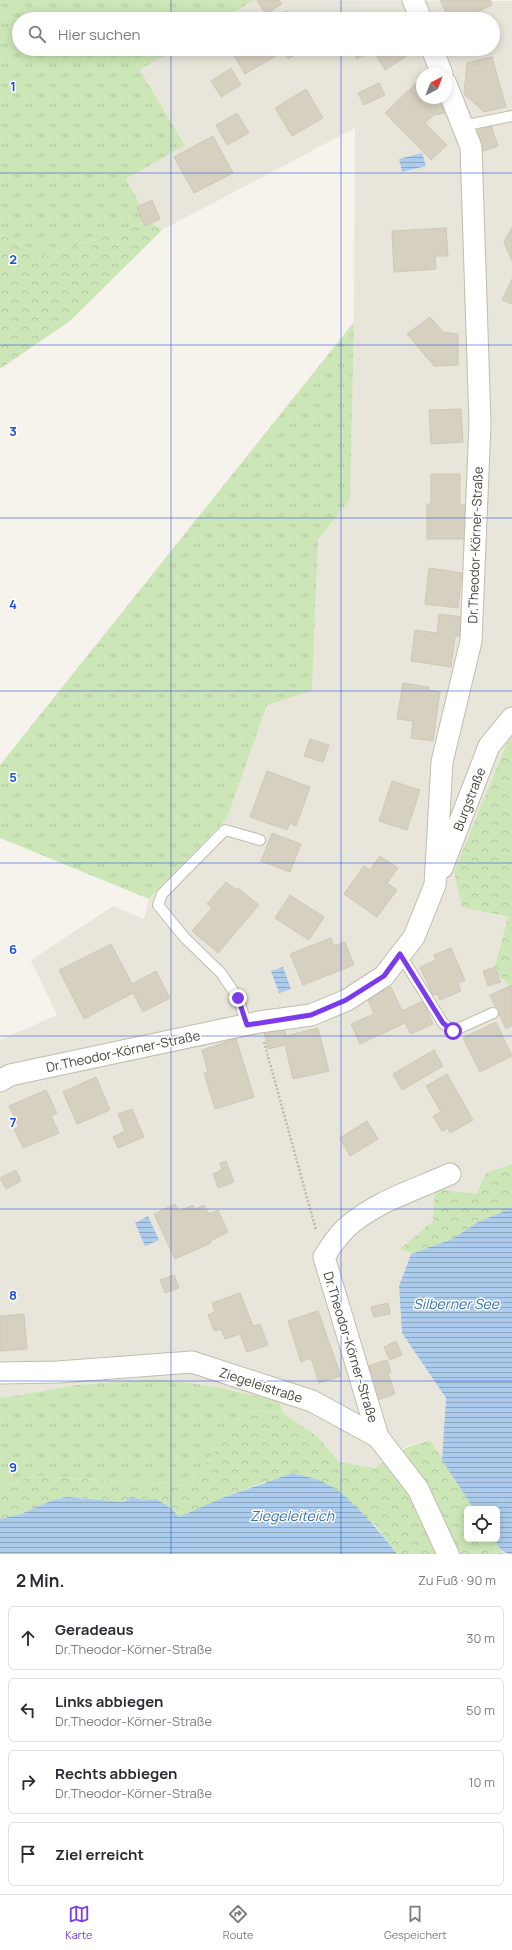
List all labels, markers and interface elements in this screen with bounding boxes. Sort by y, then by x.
search box [12,12,500,56]
icon: search [26,23,48,45]
text: Hier suchen [58,24,140,45]
north arrow [416,68,452,104]
text: 1 [10,77,16,95]
text: 2 [9,250,17,268]
text: 3 [9,422,17,440]
street label: Dr.Theodor-Körner-Straße [463,466,487,624]
text: 4 [9,595,17,613]
street label: Burgstraße [449,764,490,833]
text: 5 [9,768,17,786]
text: 6 [9,940,17,958]
route end [229,989,247,1007]
route start [444,1022,462,1040]
street label: Dr.Theodor-Körner-Straße [44,1026,202,1076]
text: 7 [10,1113,17,1131]
street label: Dr.Theodor-Körner-Straße [319,1269,383,1425]
text: 8 [9,1286,17,1304]
water label: Silberner See [413,1294,500,1313]
street label: Ziegeleistraße [217,1363,305,1407]
text: 9 [9,1458,17,1476]
water label: Ziegeleiteich [250,1506,335,1525]
map controls [464,1506,500,1542]
button: locate [464,1506,500,1542]
text: 2 Min. [16,1569,65,1592]
text: Zu Fuß · 90 m [418,1571,496,1589]
text: Geradeaus [55,1619,134,1640]
icon: ahead [17,1627,39,1649]
text: 30 m [466,1629,495,1647]
text: Dr.Theodor-Körner-Straße [55,1640,212,1658]
text: Links abbiegen [55,1691,163,1712]
icon: left [17,1699,39,1721]
text: 50 m [466,1701,495,1719]
text: Dr.Theodor-Körner-Straße [55,1712,212,1730]
text: Rechts abbiegen [55,1763,177,1784]
icon: right [17,1771,39,1793]
text: 10 m [468,1773,495,1791]
text: Dr.Theodor-Körner-Straße [55,1784,212,1802]
icon: arrive [17,1843,39,1865]
text: Ziel erreicht [55,1844,144,1865]
tab: Karte [65,1903,92,1942]
tab: Route [223,1903,253,1942]
tab: Gespeichert [384,1903,447,1942]

